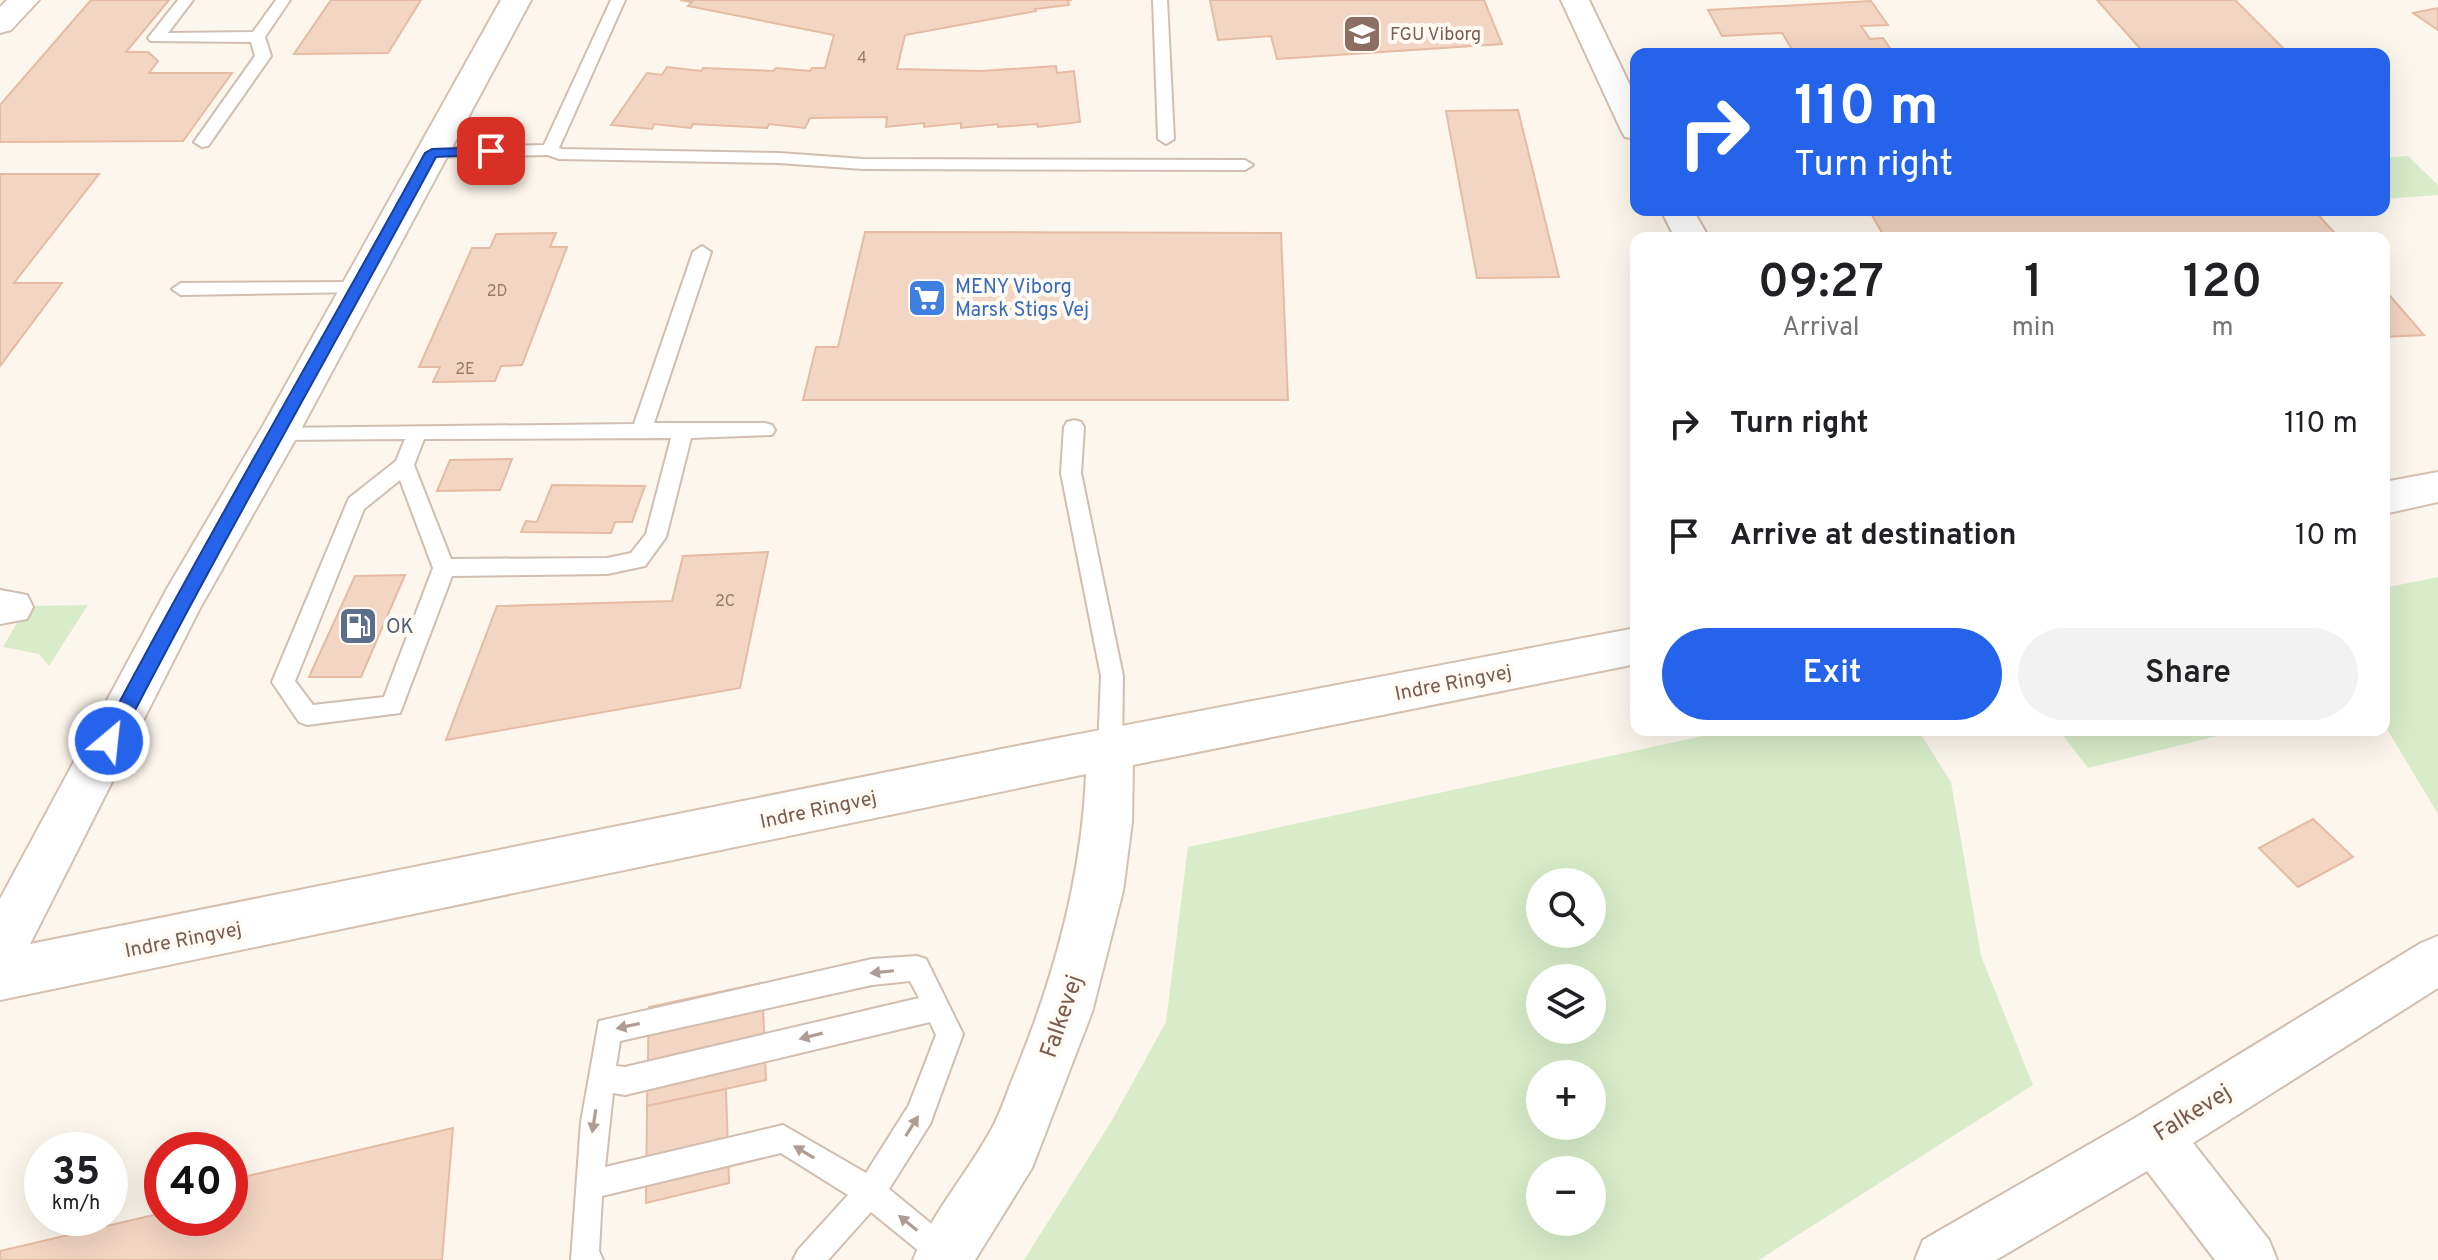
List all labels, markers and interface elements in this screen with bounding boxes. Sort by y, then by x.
school or university icon: FGU Viborg [1341,13,1383,55]
place label: FGU Viborg [1390,24,1481,47]
house number: 4 [857,49,867,69]
text: 110 m [1794,74,1939,144]
icon: right [1662,80,1766,184]
pin [457,117,525,185]
icon: arrive [469,129,513,173]
text: Turn right [1794,143,1953,189]
text: 09:27 [1758,254,1884,314]
text: 1 [2024,254,2043,314]
text: 120 [2183,254,2262,314]
place label: MENY Viborg Marsk Stigs Vej [955,275,1089,324]
supermarket icon: MENY Viborg Marsk Stigs Vej [906,277,948,319]
house number: 2D [487,282,507,302]
text: Arrival [1782,312,1860,345]
text: min [2012,312,2055,345]
text: m [2211,312,2234,345]
house number: 2E [455,360,475,380]
icon: right [1662,402,1706,446]
text: Turn right [1730,406,1868,443]
text: 110 m [2284,406,2358,443]
icon: arrive [1662,514,1706,558]
text: Arrive at destination [1730,518,2016,555]
text: 10 m [2295,518,2358,555]
house number: 2C [715,592,735,612]
fuel station icon: OK [337,605,379,647]
place label: OK [386,615,414,641]
button: Exit [1662,628,2002,720]
button: Share [2018,628,2358,720]
street label: Indre Ringvej [1393,660,1514,708]
position arrow [67,699,151,783]
street label: Indre Ringvej [758,786,879,836]
map controls [1526,868,1606,1236]
button: search [1526,868,1606,948]
street label: Indre Ringvej [123,917,244,965]
button: layers [1526,964,1606,1044]
one-way arrow [869,965,894,978]
street label: Falkevej [1035,971,1091,1062]
one-way arrow [616,1020,641,1033]
one-way arrow [799,1031,824,1043]
button: + [1526,1060,1606,1140]
street label: Falkevej [2149,1078,2238,1149]
one-way arrow [587,1109,600,1134]
one-way arrow [905,1115,919,1137]
speed limit sign: 40 [144,1132,248,1236]
one-way arrow [793,1145,815,1159]
text: 35 [52,1149,100,1199]
button: − [1526,1156,1606,1236]
text: km/h [52,1191,100,1217]
one-way arrow [898,1215,918,1232]

